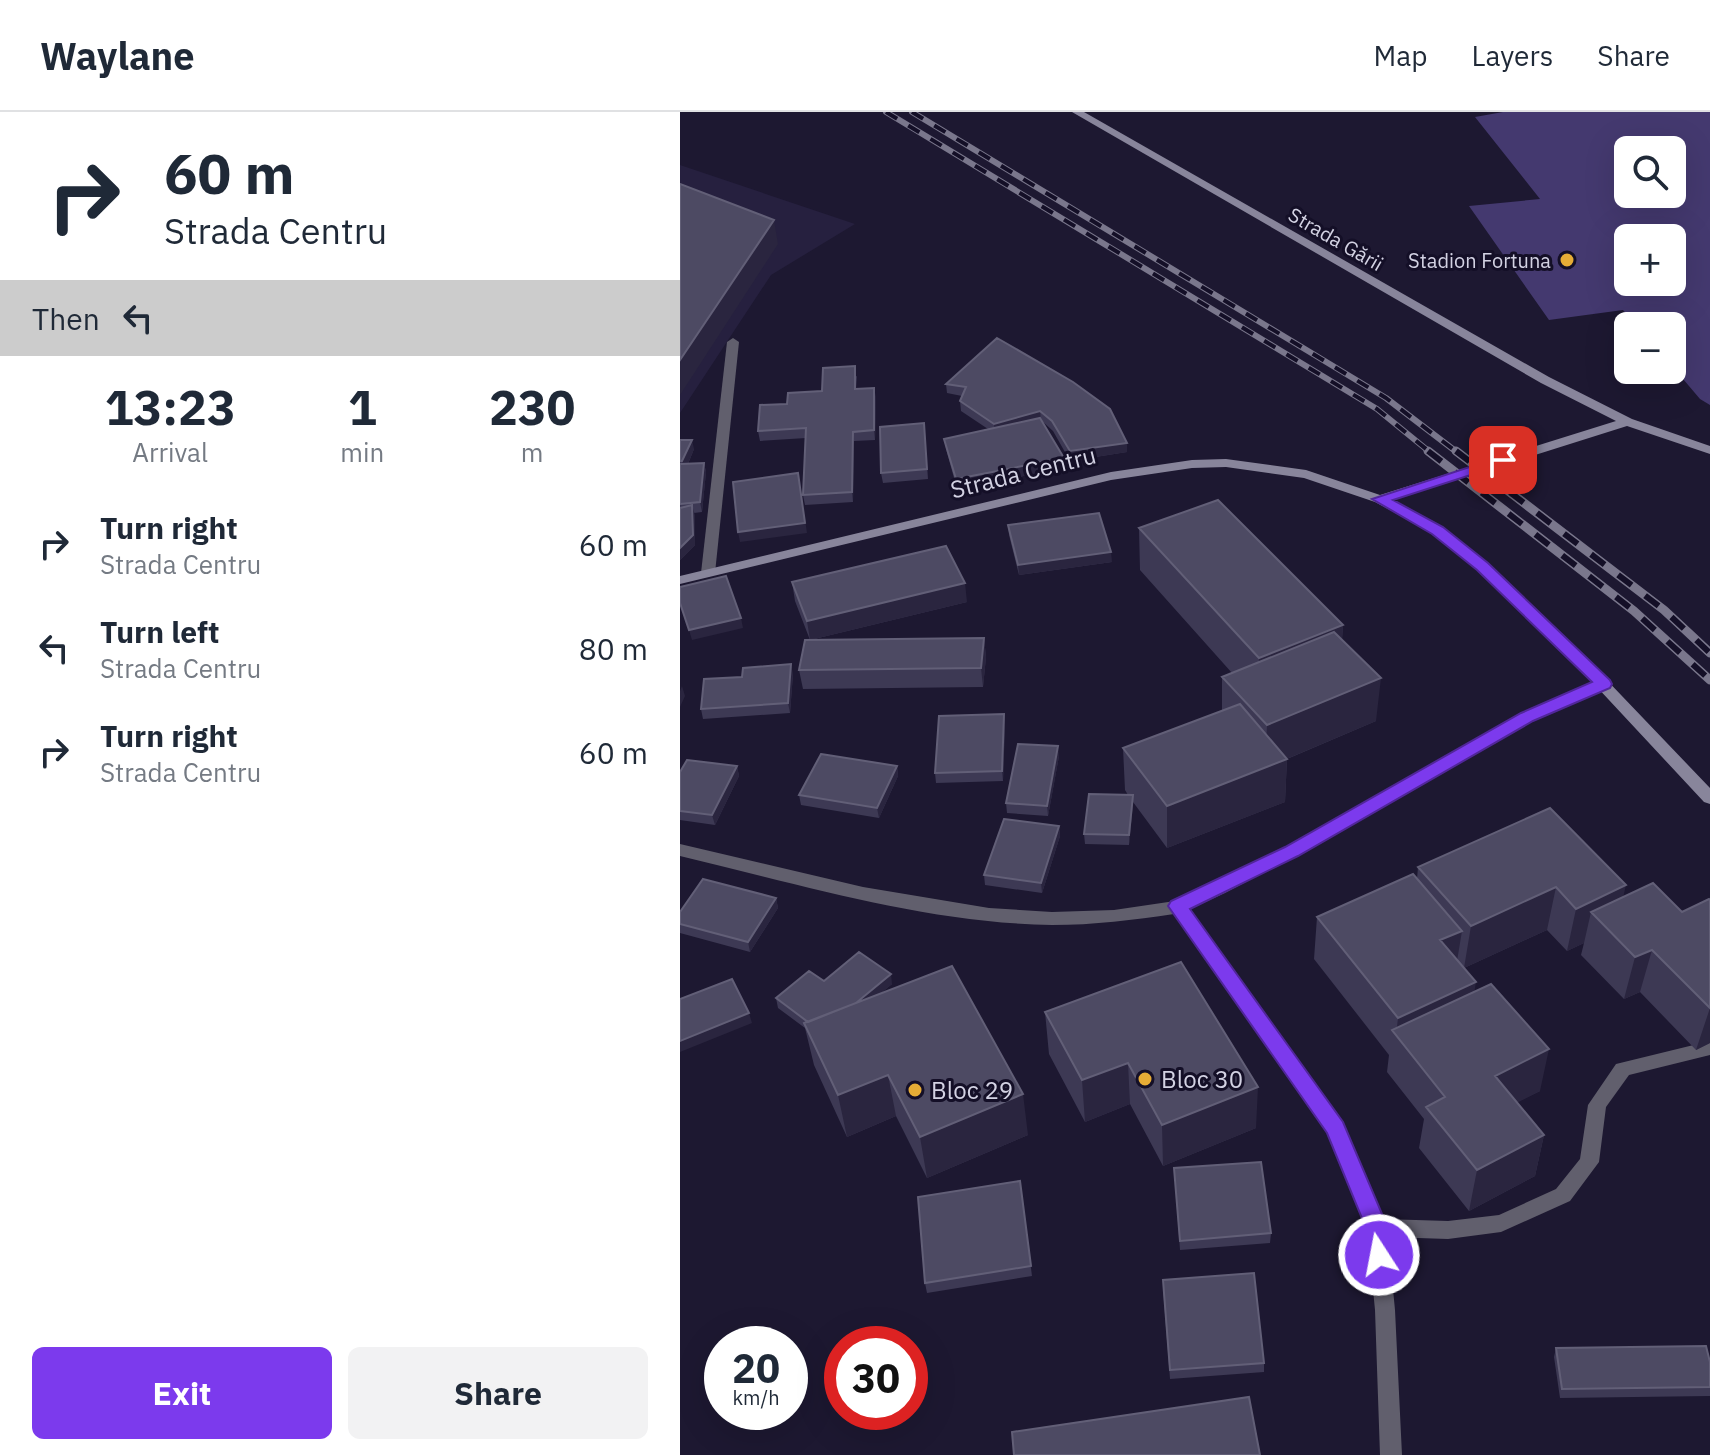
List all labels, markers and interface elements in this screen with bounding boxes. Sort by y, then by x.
text: Waylane [40,31,195,80]
text: Map [1373,37,1427,74]
text: Layers [1471,37,1553,74]
text: Share [1597,37,1670,74]
map controls [1614,136,1686,384]
button: search [1614,136,1686,208]
text: 60 m [164,137,294,209]
icon: right [32,144,136,248]
street label: Strada Gării [1284,201,1388,277]
text: Strada Centru [164,207,387,254]
button: + [1614,224,1686,296]
place label: Stadion Fortuna [1408,247,1551,274]
marker: Stadion Fortuna [1558,251,1576,269]
icon: left [116,296,160,340]
text: Then [32,299,100,338]
button: − [1614,312,1686,384]
text: 13:23 [105,376,236,438]
text: 1 [348,376,377,438]
text: 230 [489,376,575,438]
pin [1469,426,1537,494]
text: Arrival [132,435,208,469]
text: min [340,435,384,469]
text: m [521,435,543,469]
street label: Strada Centru [947,438,1099,506]
icon: arrive [1481,438,1525,482]
text: Turn right [100,508,238,547]
icon: right [32,522,76,566]
text: 60 m [579,525,648,564]
text: Strada Centru [100,547,261,581]
text: Turn left [100,612,219,651]
icon: left [32,626,76,670]
text: 80 m [579,629,648,668]
text: Strada Centru [100,651,261,685]
text: Turn right [100,716,238,755]
icon: right [32,730,76,774]
text: 60 m [579,733,648,772]
text: Strada Centru [100,755,261,789]
place label: Bloc 30 [1161,1063,1243,1095]
marker: Bloc 30 [1136,1070,1154,1088]
place label: Bloc 29 [931,1074,1013,1106]
marker: Bloc 29 [906,1081,924,1099]
position arrow [1337,1213,1421,1297]
speed limit sign: 30 [824,1326,928,1430]
text: 20 [732,1342,780,1394]
button: Exit [32,1347,332,1439]
button: Share [348,1347,648,1439]
text: km/h [732,1384,780,1411]

